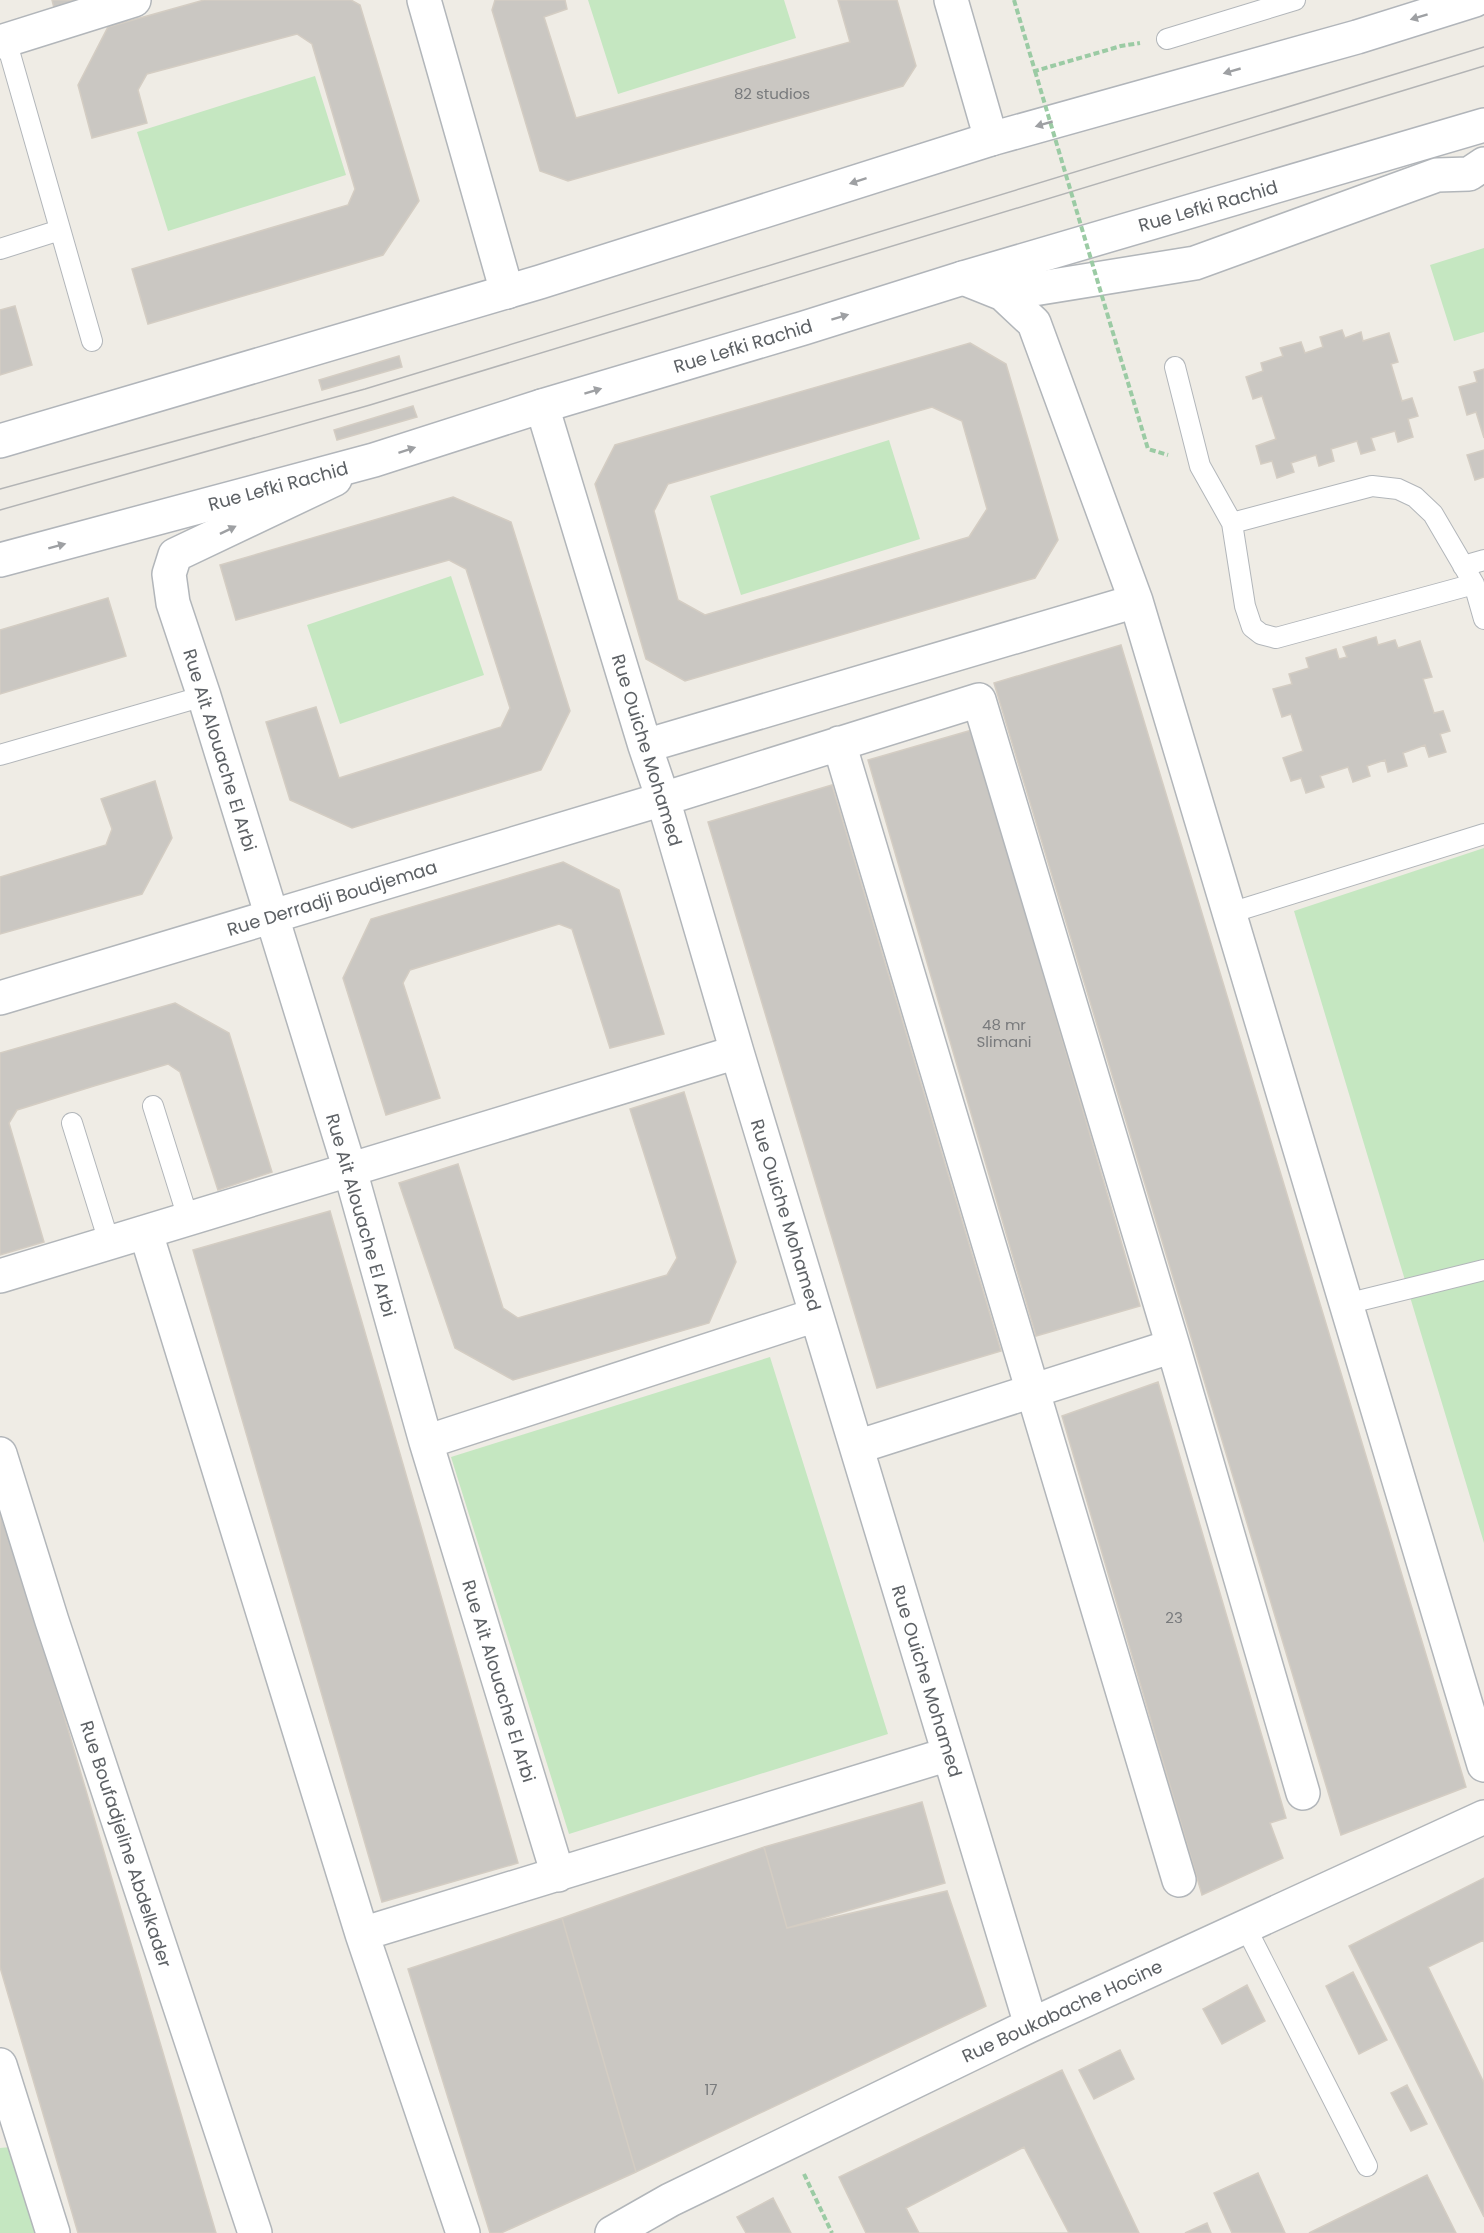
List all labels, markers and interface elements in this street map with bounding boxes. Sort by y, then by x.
one-way arrow [1410,13,1428,22]
one-way arrow [1223,67,1241,77]
house number: 82 studios [734,83,810,104]
one-way arrow [1035,120,1053,129]
street label: Rue Lefki Rachid [1135,174,1281,238]
one-way arrow [849,177,867,186]
one-way arrow [831,312,849,321]
street label: Rue Lefki Rachid [671,313,815,379]
one-way arrow [584,386,602,395]
one-way arrow [398,445,416,454]
street label: Rue Lefki Rachid [205,455,351,517]
one-way arrow [219,526,236,535]
one-way arrow [48,541,66,550]
street label: Rue Ait Alouache El Arbi [177,646,263,854]
street label: Rue Ouiche Mohamed [606,651,688,849]
street label: Rue Derradji Boudjemaa [224,854,440,942]
house number: 48 mr Slimani [976,1014,1032,1052]
street label: Rue Ait Alouache El Arbi [320,1110,402,1320]
street label: Rue Ouiche Mohamed [745,1116,827,1314]
street label: Rue Ait Alouache El Arbi [456,1577,542,1785]
street label: Rue Ouiche Mohamed [886,1582,968,1780]
house number: 23 [1165,1607,1183,1628]
street label: Rue Boufadjeline Abdelkader [74,1717,178,1971]
street label: Rue Boukabache Hocine [958,1953,1166,2069]
house number: 17 [705,2079,718,2100]

